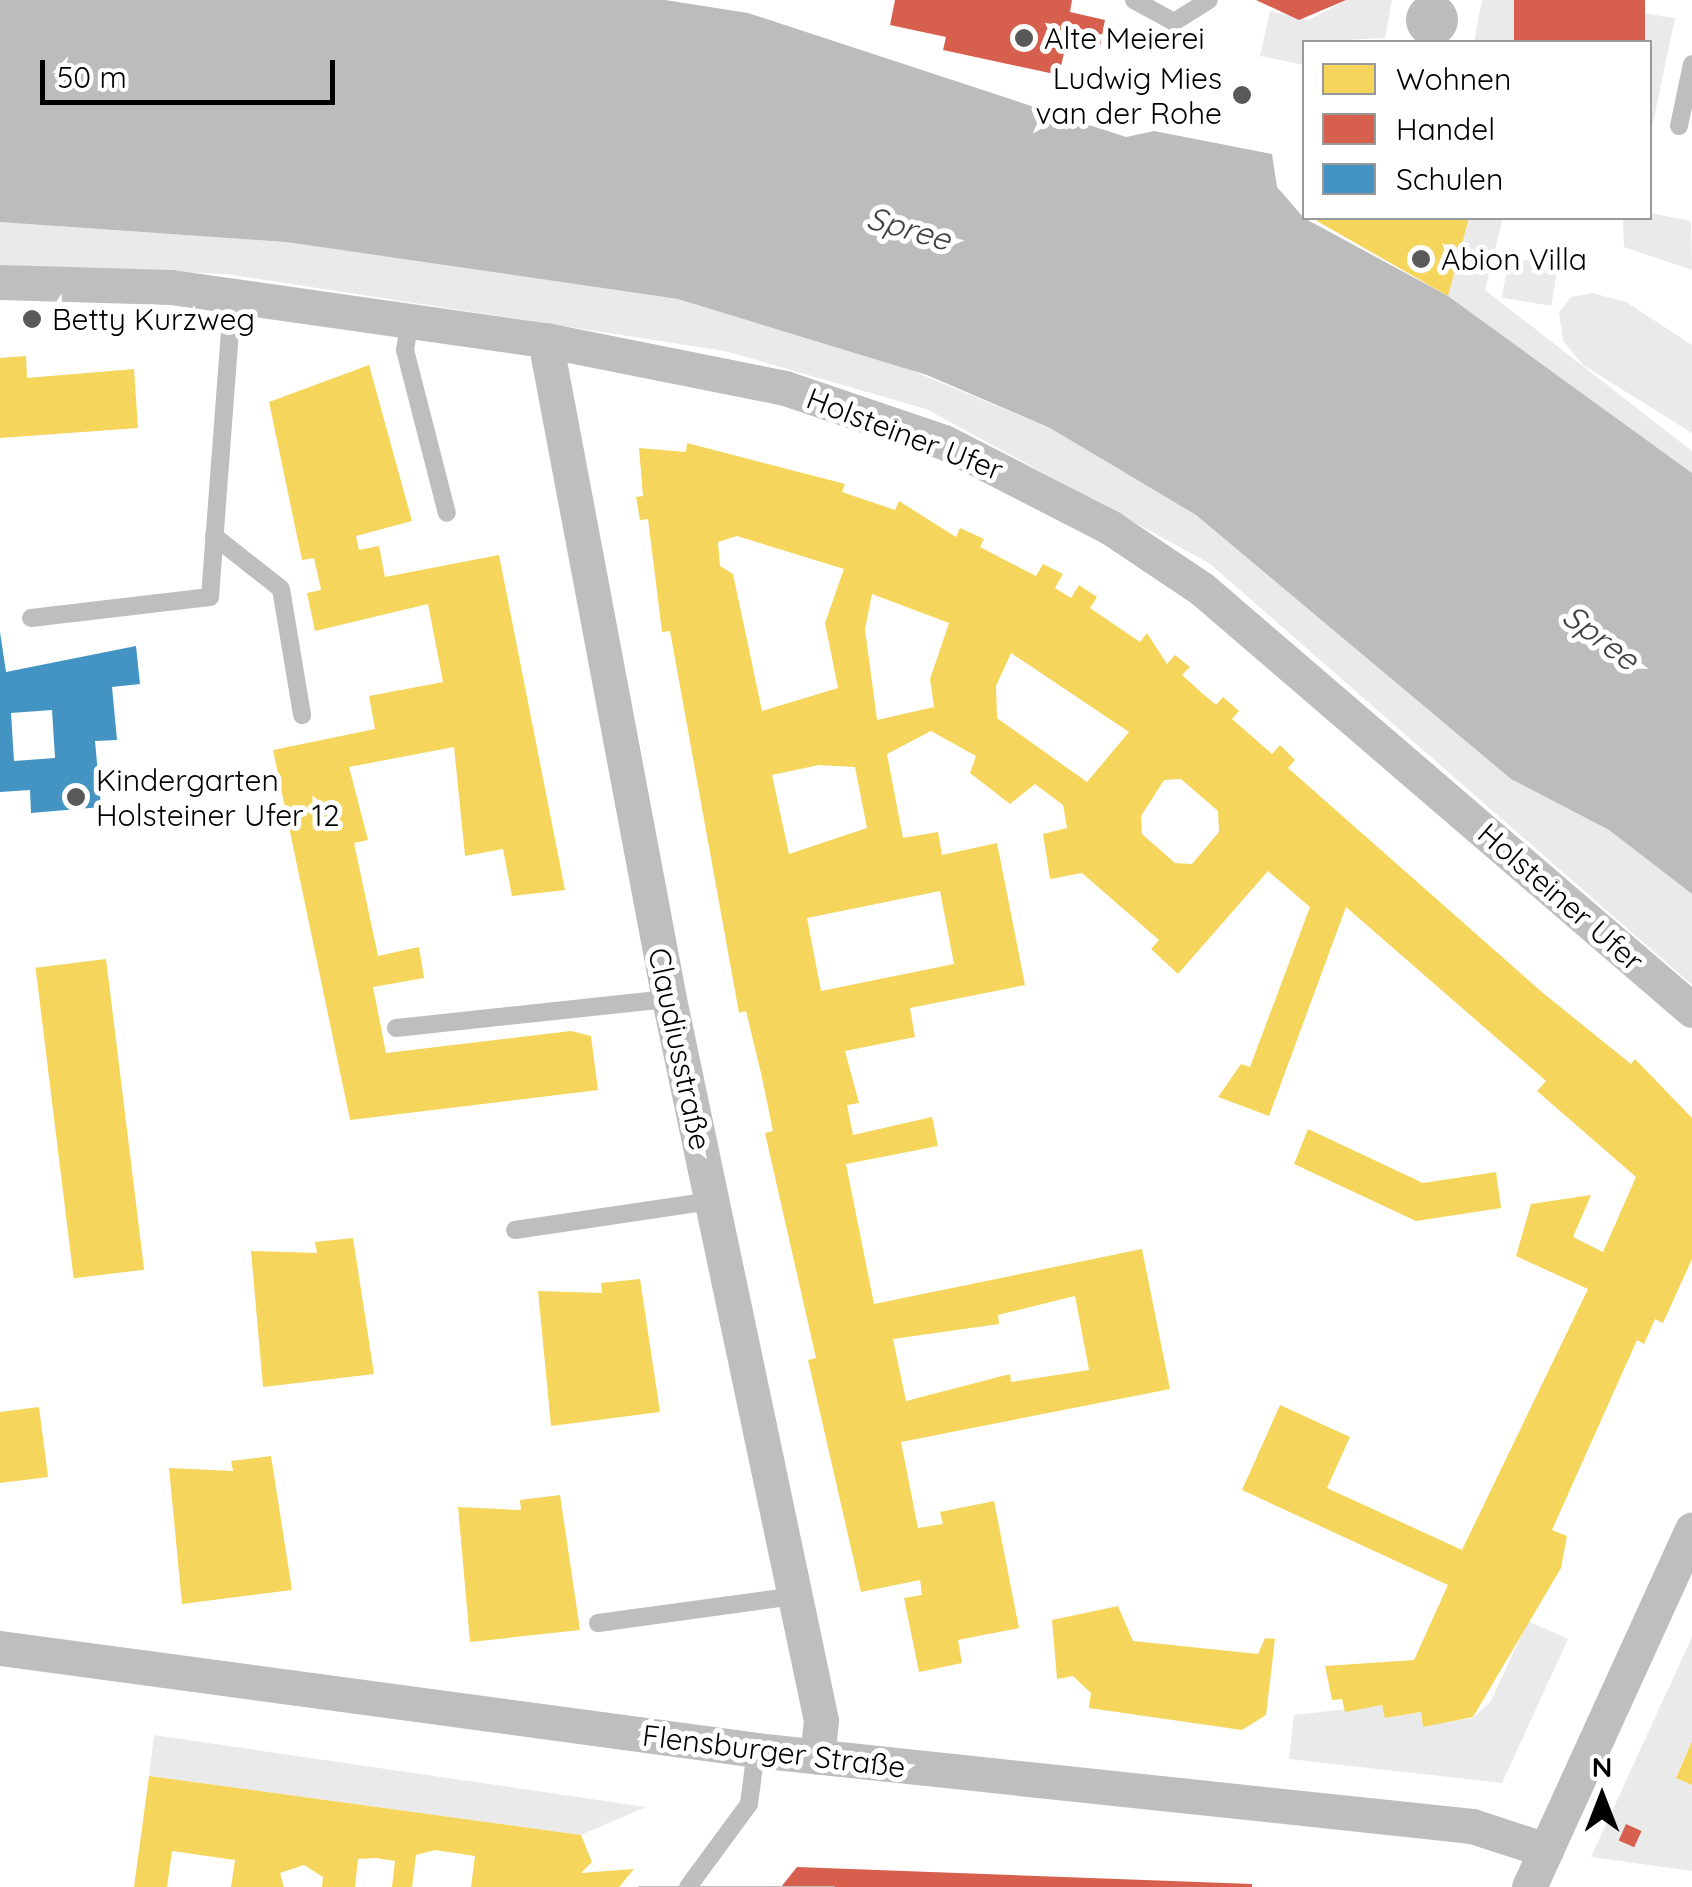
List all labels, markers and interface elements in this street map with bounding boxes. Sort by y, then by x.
place label: Alte Meierei [1044,20,1205,56]
marker: Alte Meierei [1013,27,1035,49]
scale bar [45,40,340,102]
legend [1302,40,1652,220]
text: 50 m [57,58,127,96]
place label: Ludwig Mies van der Rohe [1036,60,1222,130]
text: Wohnen [1396,60,1511,98]
marker: Ludwig Mies van der Rohe [1231,84,1253,106]
text: Handel [1396,110,1495,148]
text: Schulen [1396,160,1503,198]
water label: Spree [863,198,955,258]
place label: Abion Villa [1441,241,1587,277]
marker: Abion Villa [1410,248,1432,270]
place label: Betty Kurzweg [52,301,255,337]
marker: Betty Kurzweg [21,308,43,330]
street label: Holsteiner Ufer [802,380,1008,488]
water label: Spree [1555,596,1647,678]
place label: Kindergarten Holsteiner Ufer 12 [96,762,340,832]
marker: Kindergarten Holsteiner Ufer 12 [65,786,87,808]
street label: Holsteiner Ufer [1471,815,1651,979]
street label: Claudiusstraße [641,945,719,1153]
street label: Flensburger Straße [640,1717,908,1785]
north arrow [1552,1747,1652,1847]
text: N [1592,1749,1612,1784]

